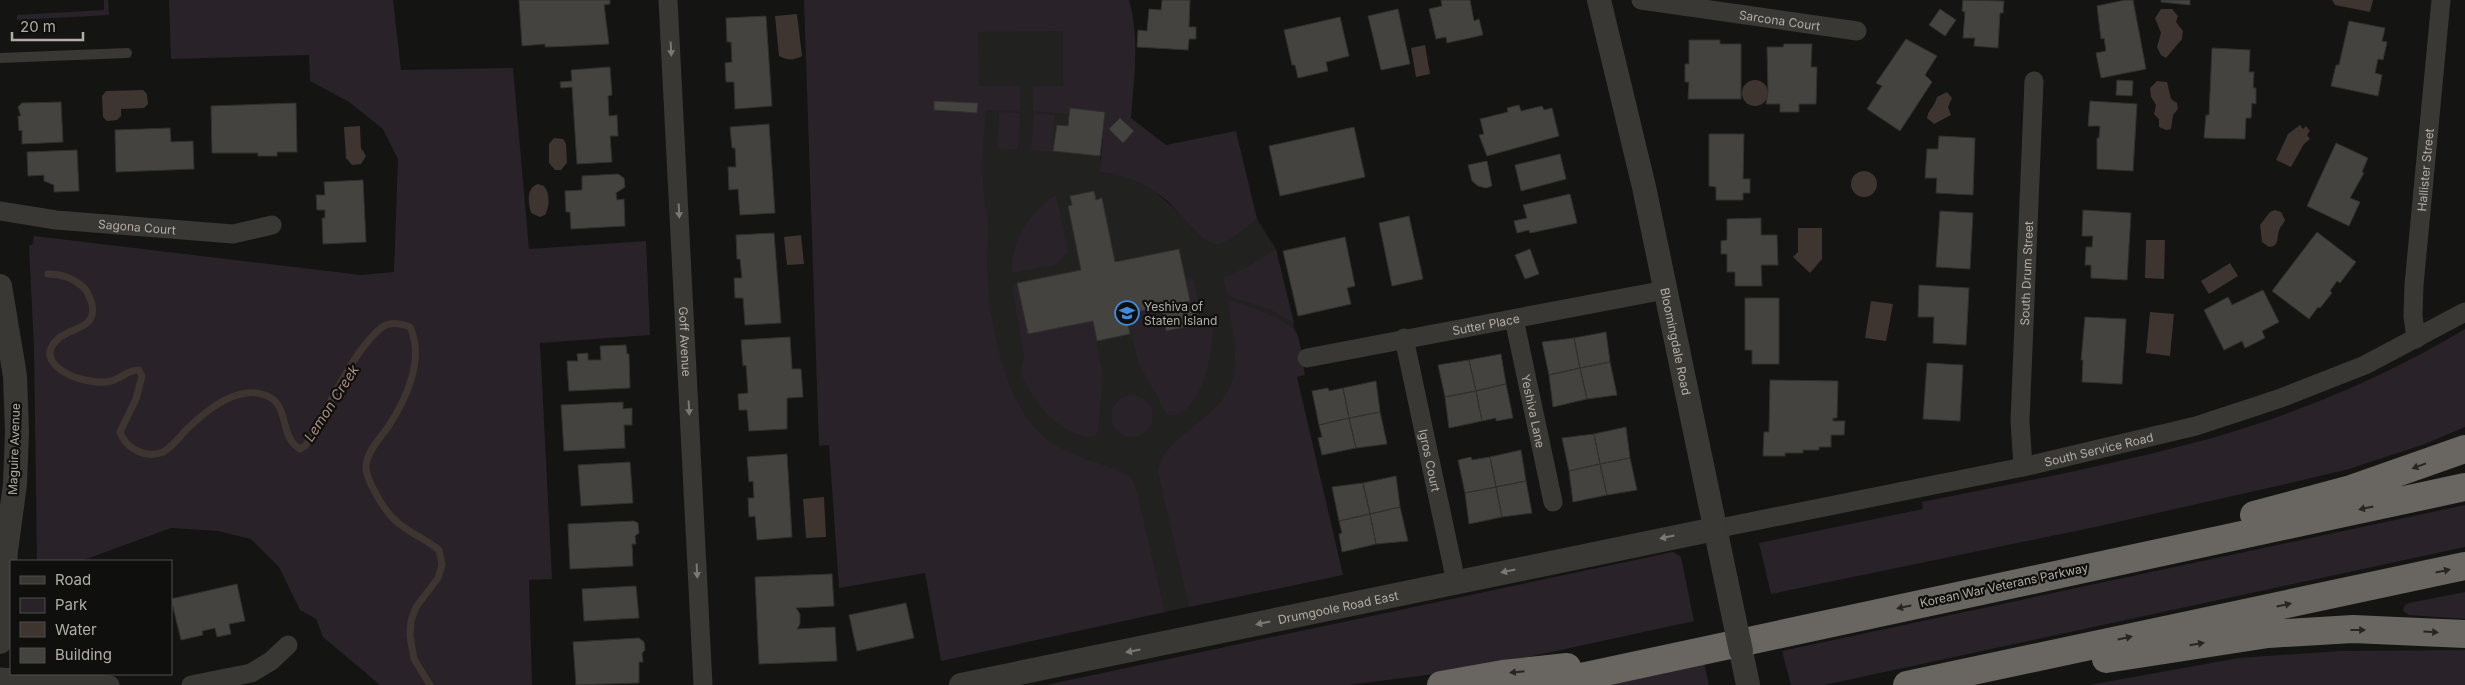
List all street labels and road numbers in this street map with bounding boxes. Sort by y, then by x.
street label: Sarcona Court [1738,7,1821,33]
street label: Hallister Street [2414,127,2436,212]
street label: Sagona Court [98,216,177,237]
street label: South Drum Street [2016,221,2036,326]
street label: Bloomingdale Road [1658,286,1695,396]
street label: Goff Avenue [676,306,695,377]
street label: Sutter Place [1451,310,1521,338]
street label: Yeshiva Lane [1518,373,1549,449]
street label: Maguire Avenue [5,403,23,495]
street label: Igros Court [1416,428,1444,493]
street label: South Service Road [2043,429,2155,469]
street label: Korean War Veterans Parkway [1919,560,2090,610]
street label: Drumgoole Road East [1277,587,1400,627]

